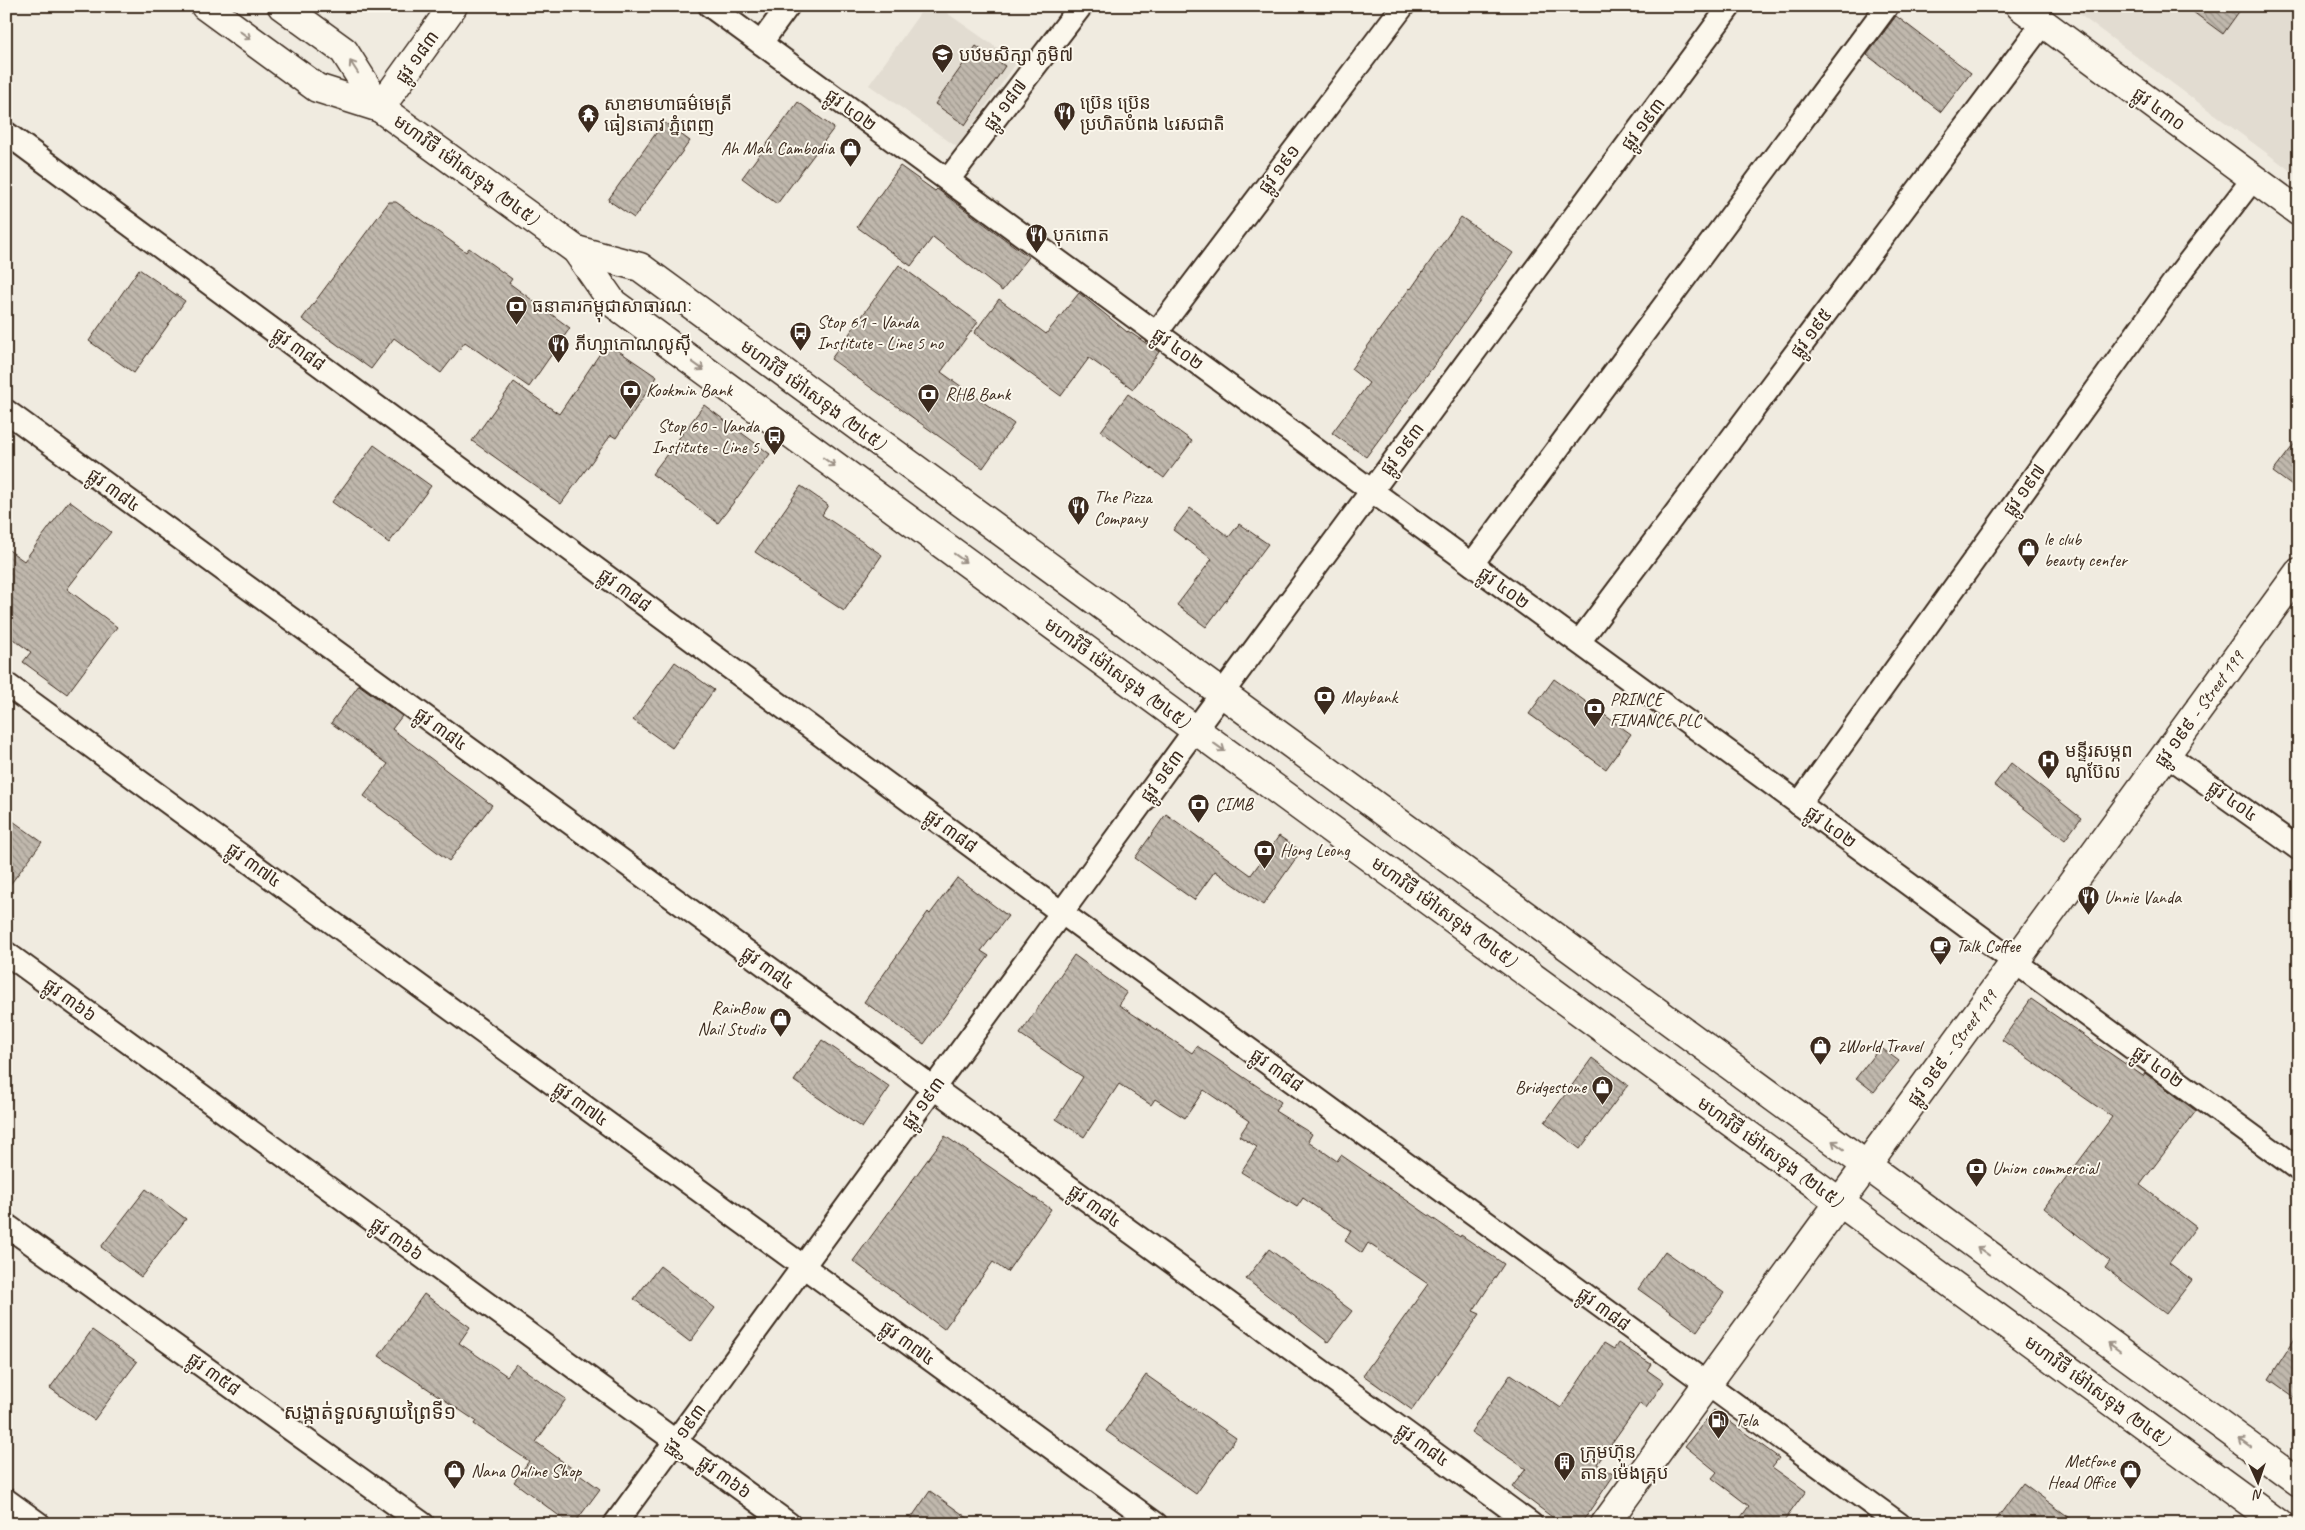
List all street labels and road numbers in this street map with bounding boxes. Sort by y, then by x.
street label: ផ្លូវ ១៨៣ [390,26,448,91]
street label: ផ្លូវ ១៨៧ [979,75,1036,138]
street label: ផ្លូវ ៤៣០ [2125,82,2190,140]
street label: ផ្លូវ ៤០២ [818,84,881,140]
street label: ផ្លូវ ១៩៣ [1616,93,1674,158]
street label: មហាវិថី ម៉ៅសេទុង (២៤៥) [388,110,544,232]
street label: ផ្លូវ ១៩១ [1253,140,1309,201]
street label: ផ្លូវ ១៩៥ [1785,304,1841,365]
street label: ផ្លូវ ៣៨៨ [265,322,330,380]
street label: ផ្លូវ ៤០២ [1145,323,1208,379]
street label: មហាវិថី ម៉ៅសេទុង (២៤៥) [735,335,891,457]
street label: ផ្លូវ ១៩៣ [1375,418,1433,483]
street label: ផ្លូវ ១៩៧ [1998,460,2054,523]
street label: ផ្លូវ ៣៨៤ [80,463,145,521]
street label: ផ្លូវ ៤០២ [1471,562,1534,618]
street label: ផ្លូវ ៣៨៨ [591,563,656,621]
street label: មហាវិថី ម៉ៅសេទុង (២៤៥) [1039,613,1195,735]
street label: ផ្លូវ ១៩៩ - Street 199 [2149,645,2254,775]
street label: ផ្លូវ ៣៨៤ [407,702,472,760]
street label: ផ្លូវ ១៩៣ [1135,745,1193,810]
street label: ផ្លូវ ៤០៤ [2201,776,2262,831]
street label: ផ្លូវ ៤០២ [1798,801,1861,857]
street label: ផ្លូវ ៣៨៨ [917,804,982,862]
street label: ផ្លូវ ៣៧៤ [219,838,286,897]
street label: មហាវិថី ម៉ៅសេទុង (២៤៥) [1366,852,1522,974]
street label: ផ្លូវ ៣៨៤ [734,941,799,999]
street label: ផ្លូវ ៣៦៦ [36,973,101,1031]
street label: ផ្លូវ ១៩៩ - Street 199 [1902,984,2007,1114]
street label: ផ្លូវ ៤០២ [2125,1041,2188,1097]
street label: ផ្លូវ ៣៨៨ [1243,1043,1308,1101]
street label: ផ្លូវ ១៩៣ [896,1072,954,1137]
street label: ផ្លូវ ៣៧៤ [546,1077,613,1136]
street label: មហាវិថី ម៉ៅសេទុង (២៤៥) [1692,1092,1848,1214]
street label: ផ្លូវ ៣៨៤ [1061,1179,1126,1237]
street label: ផ្លូវ ៣៦៦ [363,1212,428,1270]
street label: ផ្លូវ ៣៨៨ [1570,1282,1635,1340]
street label: ផ្លូវ ៣៧៤ [873,1316,940,1375]
street label: មហាវិថី ម៉ៅសេទុង (២៤៥) [2019,1331,2175,1453]
street label: ផ្លូវ ៣៥៨ [180,1347,245,1405]
street label: ផ្លូវ ១៩៣ [657,1399,715,1464]
street label: ផ្លូវ ៣៨៤ [1389,1418,1454,1476]
street label: ផ្លូវ ៣៦៦ [691,1450,756,1508]

